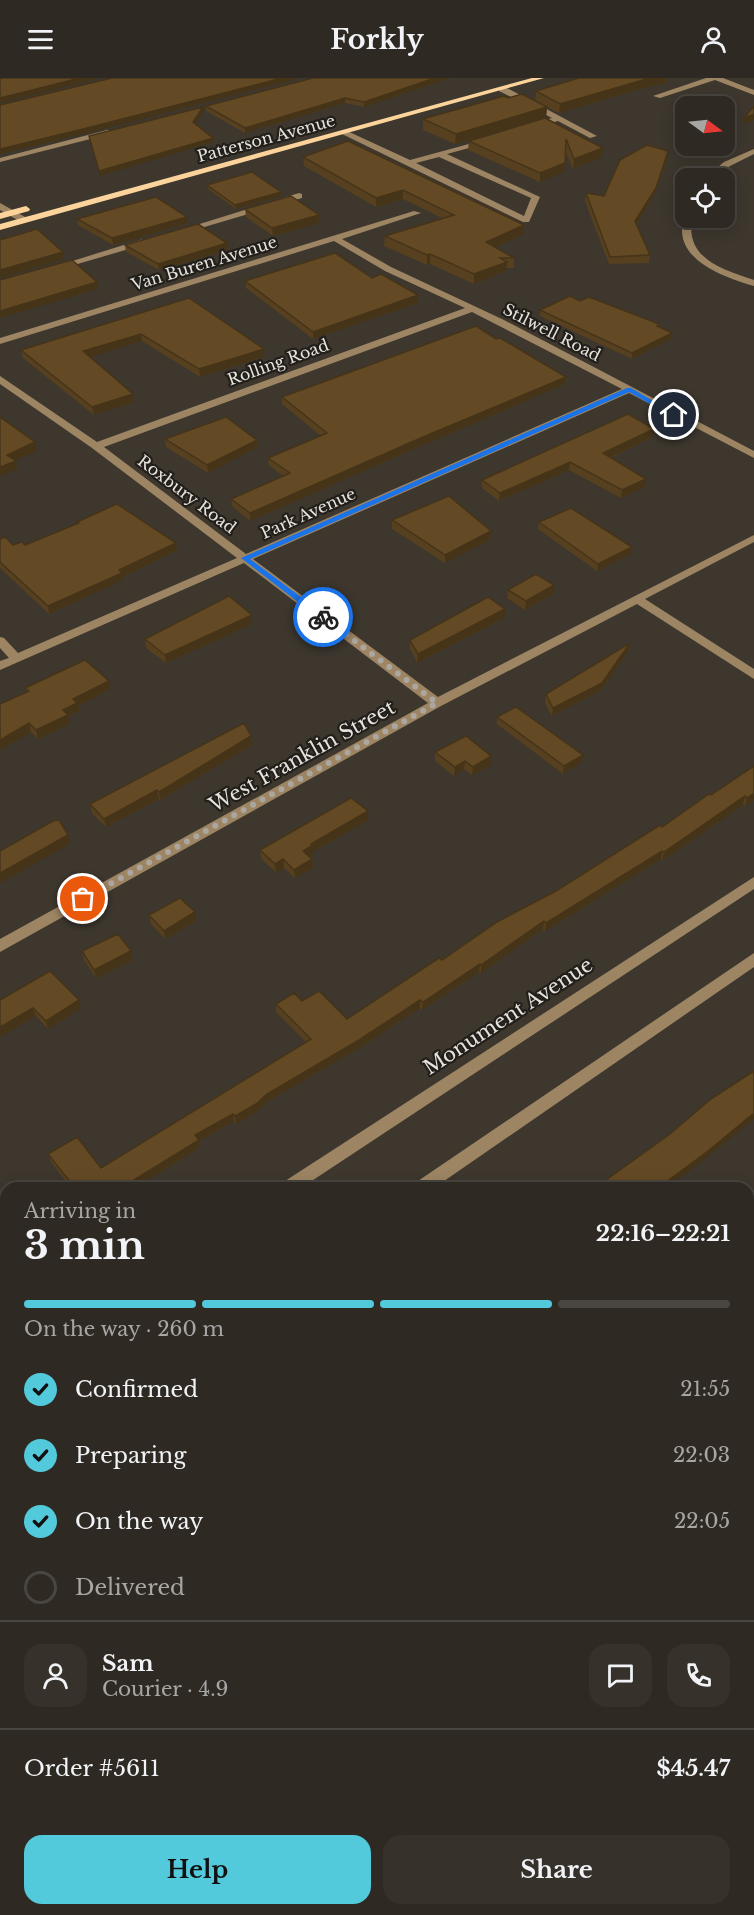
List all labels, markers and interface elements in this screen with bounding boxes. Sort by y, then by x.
icon: menu [24,23,57,56]
text: Forkly [330,23,424,56]
icon: person [697,23,730,56]
north arrow [675,96,735,156]
map controls [675,96,735,228]
street label: Patterson Avenue [195,110,337,166]
button: locate [675,168,735,228]
street label: Van Buren Avenue [128,231,279,295]
street label: Stilwell Road [500,299,604,365]
street label: Rolling Road [225,334,332,390]
pin [648,389,699,440]
icon: home [657,398,690,431]
street label: Roxbury Road [134,451,240,538]
street label: Park Avenue [257,483,359,543]
courier [293,587,353,647]
icon: bike [307,601,340,634]
street label: West Franklin Street [204,695,399,818]
pin [57,873,108,924]
icon: bag [66,882,99,915]
street label: Monument Avenue [419,952,597,1080]
text: Arriving in [24,1199,136,1223]
text: 22:16–22:21 [596,1220,730,1247]
text: 3 min [24,1221,145,1270]
text: On the way · 260 m [24,1317,224,1341]
icon: check [24,1373,57,1406]
text: Confirmed [75,1376,198,1403]
text: 21:55 [680,1377,730,1401]
icon: check [24,1439,57,1472]
text: Preparing [75,1442,186,1469]
text: 22:03 [673,1443,730,1467]
icon: check [24,1505,57,1538]
text: On the way [75,1508,203,1535]
text: 22:05 [674,1509,730,1533]
text: Delivered [75,1574,185,1601]
button: person [24,1644,87,1707]
button: chat [589,1644,652,1707]
button: phone [667,1644,730,1707]
text: Sam [102,1650,154,1677]
text: Courier · 4.9 [102,1677,228,1701]
text: Order #5611 [24,1755,160,1782]
text: $45.47 [656,1755,730,1782]
button: Help [24,1835,371,1904]
button: Share [383,1835,730,1904]

